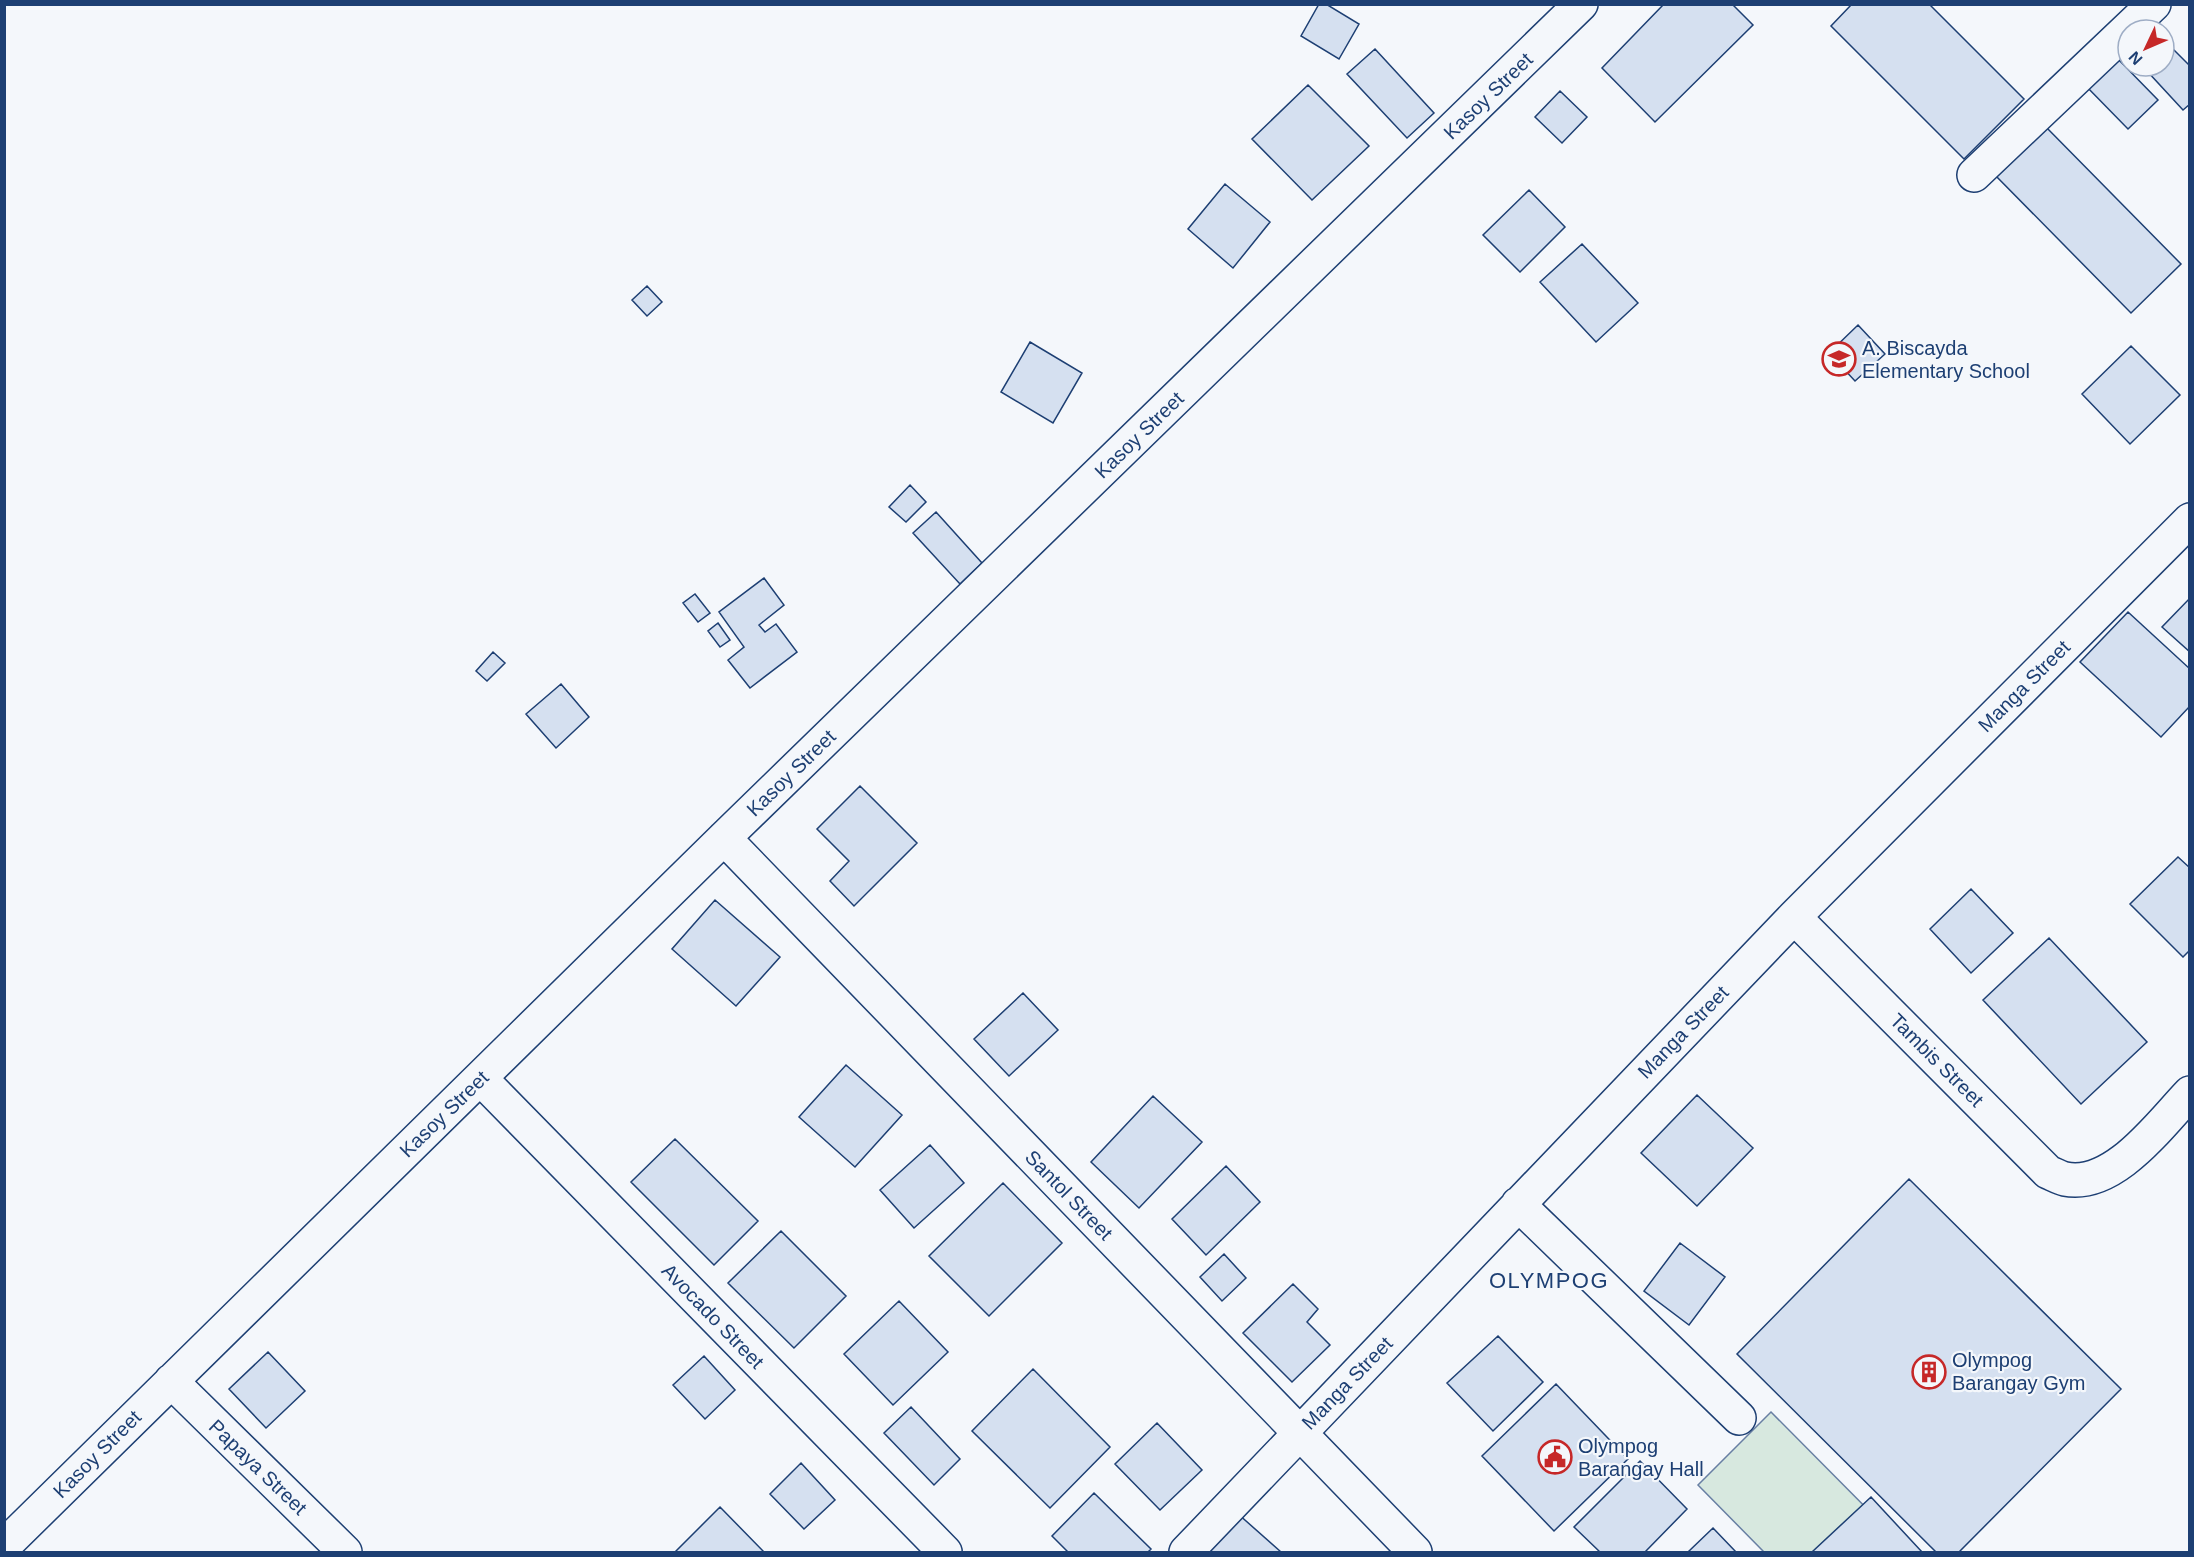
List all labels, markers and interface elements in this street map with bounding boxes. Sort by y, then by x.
north arrow [2116,18,2176,78]
street label: Kasoy Street [1439,48,1537,144]
text: N [2125,48,2146,68]
place label: A. Biscayda Elementary School [1862,337,2030,382]
school or university icon: A. Biscayda Elementary School [1821,341,1857,377]
street label: Kasoy Street [1090,387,1188,483]
street label: Manga Street [1974,635,2075,736]
street label: Kasoy Street [742,725,840,821]
street label: Manga Street [1633,981,1733,1083]
street label: Tambis Street [1886,1009,1988,1111]
street label: Kasoy Street [395,1066,493,1162]
street label: Santol Street [1021,1146,1117,1245]
street label: Avocado Street [658,1259,769,1373]
district label: OLYMPOG [1489,1268,1609,1293]
street label: Manga Street [1297,1332,1397,1434]
place label: Olympog Barangay Gym [1952,1349,2085,1394]
building icon: Olympog Barangay Gym [1911,1354,1947,1390]
street label: Kasoy Street [49,1405,146,1502]
street label: Papaya Street [205,1415,312,1519]
place label: Olympog Barangay Hall [1578,1435,1704,1480]
public building icon: Olympog Barangay Hall [1537,1439,1573,1475]

